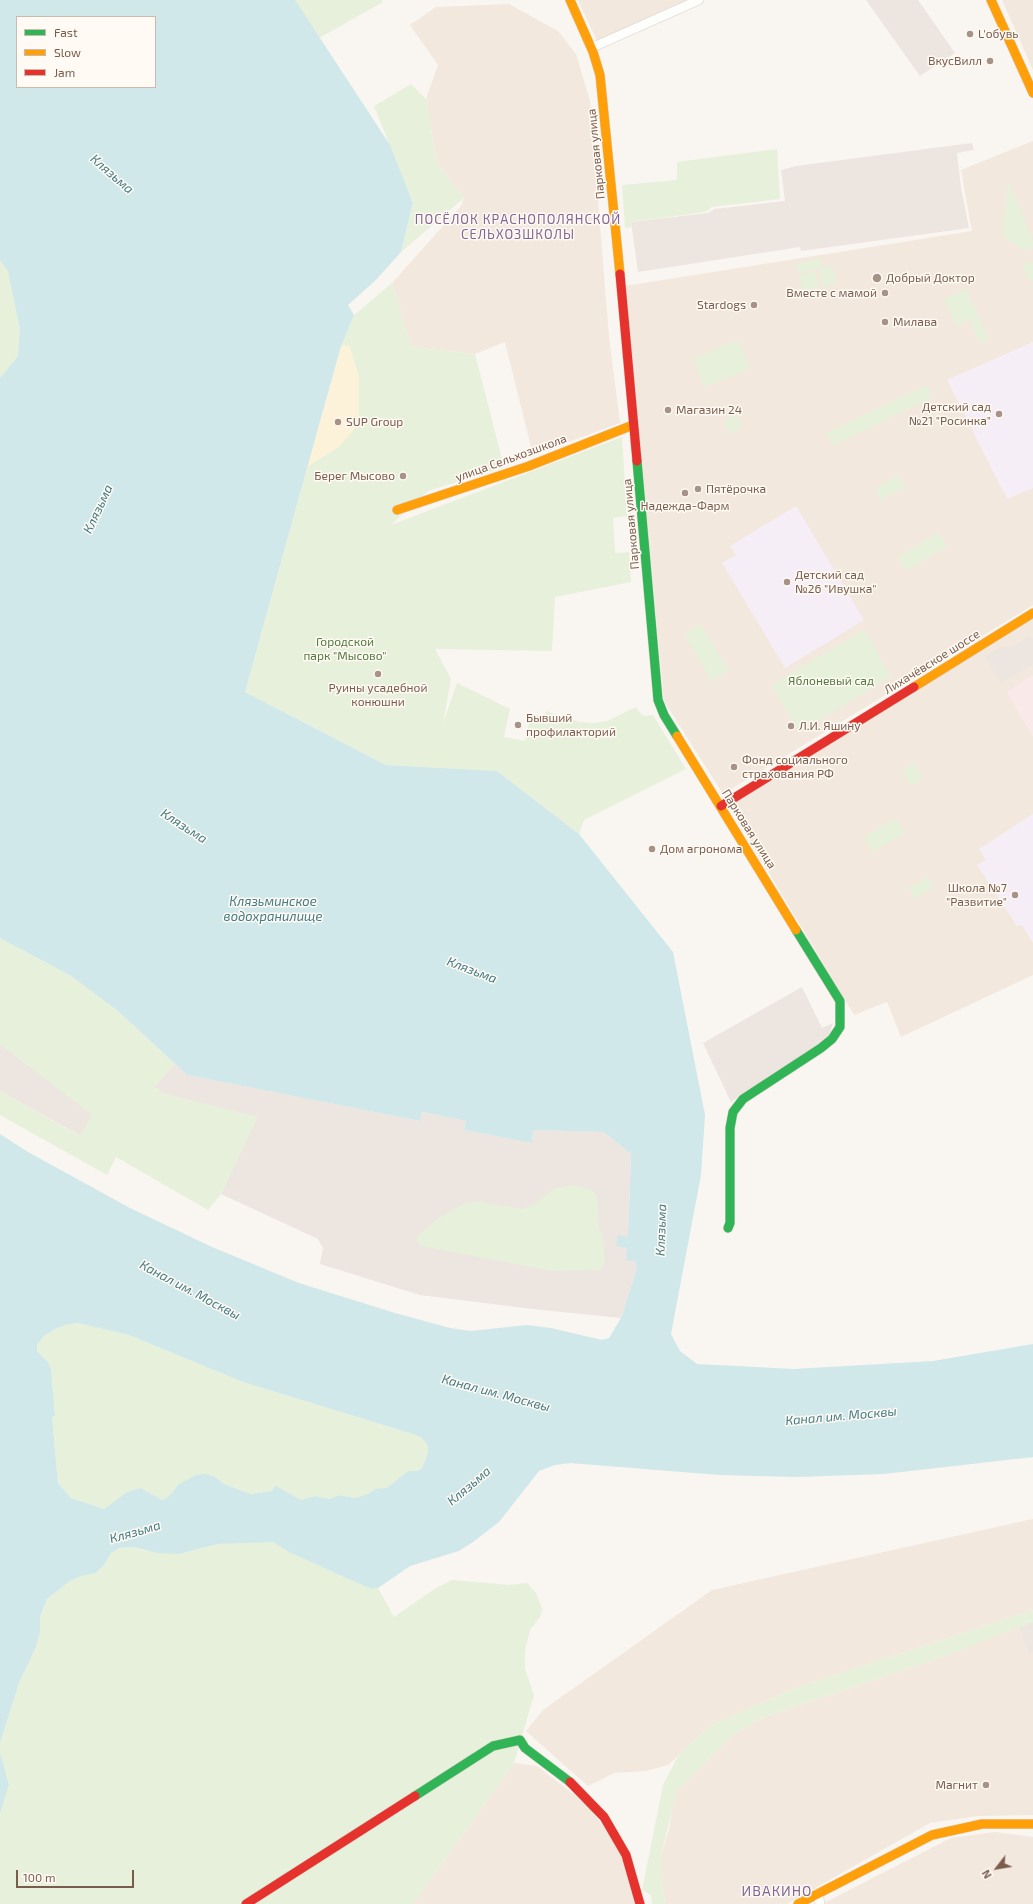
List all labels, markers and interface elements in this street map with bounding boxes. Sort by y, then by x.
legend [16,16,156,88]
text: Fast [54,25,77,39]
place label: L'обувь [978,27,1019,41]
marker: L'обувь [965,29,975,39]
text: Slow [54,45,81,59]
place label: ВкусВилл [928,54,982,68]
marker: ВкусВилл [985,56,995,66]
text: Jam [54,65,75,79]
street label: Парковая улица [584,108,608,200]
water label: Клязьма [87,151,137,197]
district label: ПОСЁЛОК КРАСНОПОЛЯНСКОЙ СЕЛЬХОЗШКОЛЫ [415,212,621,243]
place label: Добрый Доктор [886,271,975,285]
marker: Добрый Доктор [871,272,883,284]
place label: Вместе с мамой [786,286,877,300]
marker: Вместе с мамой [880,288,890,298]
place label: Stardogs [697,298,746,312]
marker: Stardogs [749,300,759,310]
place label: Милава [893,315,937,329]
marker: Милава [880,317,890,327]
place label: Детский сад №21 "Росинка" [909,400,991,428]
place label: Магазин 24 [676,403,742,417]
marker: Магазин 24 [663,405,673,415]
marker: Детский сад №21 "Росинка" [994,409,1004,419]
place label: SUP Group [346,415,403,429]
marker: SUP Group [333,417,343,427]
street label: улица Сельхозшкола [453,431,569,485]
place label: Берег Мысово [314,469,395,483]
marker: Берег Мысово [398,471,408,481]
street label: Парковая улица [620,478,642,570]
water label: Клязьма [80,482,116,536]
place label: Пятёрочка [706,482,766,496]
marker: Пятёрочка [693,484,703,494]
marker: Надежда-Фарм [680,488,690,498]
place label: Надежда-Фарм [640,499,730,513]
place label: Детский сад №26 "Ивушка" [795,568,876,596]
marker: Детский сад №26 "Ивушка" [782,577,792,587]
street label: Лихачёвское шоссе [881,627,983,697]
park label: Городской парк "Мысово" [303,635,387,663]
marker: Руины усадебной конюшни [373,669,383,679]
park label: Яблоневый сад [788,674,874,688]
place label: Руины усадебной конюшни [329,681,427,709]
place label: Бывший профилакторий [526,711,616,739]
place label: Л.И. Яшину [799,719,861,733]
marker: Бывший профилакторий [513,720,523,730]
marker: Л.И. Яшину [786,721,796,731]
place label: Фонд социального страхования РФ [742,753,848,781]
marker: Фонд социального страхования РФ [729,762,739,772]
street label: Парковая улица [719,787,779,871]
water label: Клязьма [158,805,210,847]
place label: Дом агронома [660,842,742,856]
marker: Дом агронома [647,844,657,854]
place label: Школа №7 "Развитие" [946,881,1007,909]
marker: Школа №7 "Развитие" [1010,890,1020,900]
water label: Клязьминское водохранилище [224,894,322,925]
water label: Клязьма [445,953,499,987]
water label: Клязьма [652,1204,670,1256]
water label: Канал им. Москвы [137,1257,243,1323]
water label: Канал им. Москвы [440,1371,552,1415]
water label: Канал им. Москвы [785,1403,897,1429]
water label: Клязьма [444,1463,494,1509]
water label: Клязьма [108,1517,162,1547]
place label: Магнит [935,1778,978,1792]
marker: Магнит [981,1780,991,1790]
north arrow [977,1848,1017,1888]
scale bar [18,1862,136,1888]
text: N [979,1868,994,1881]
text: 100 m [23,1870,55,1884]
district label: ИВАКИНО [742,1883,812,1899]

